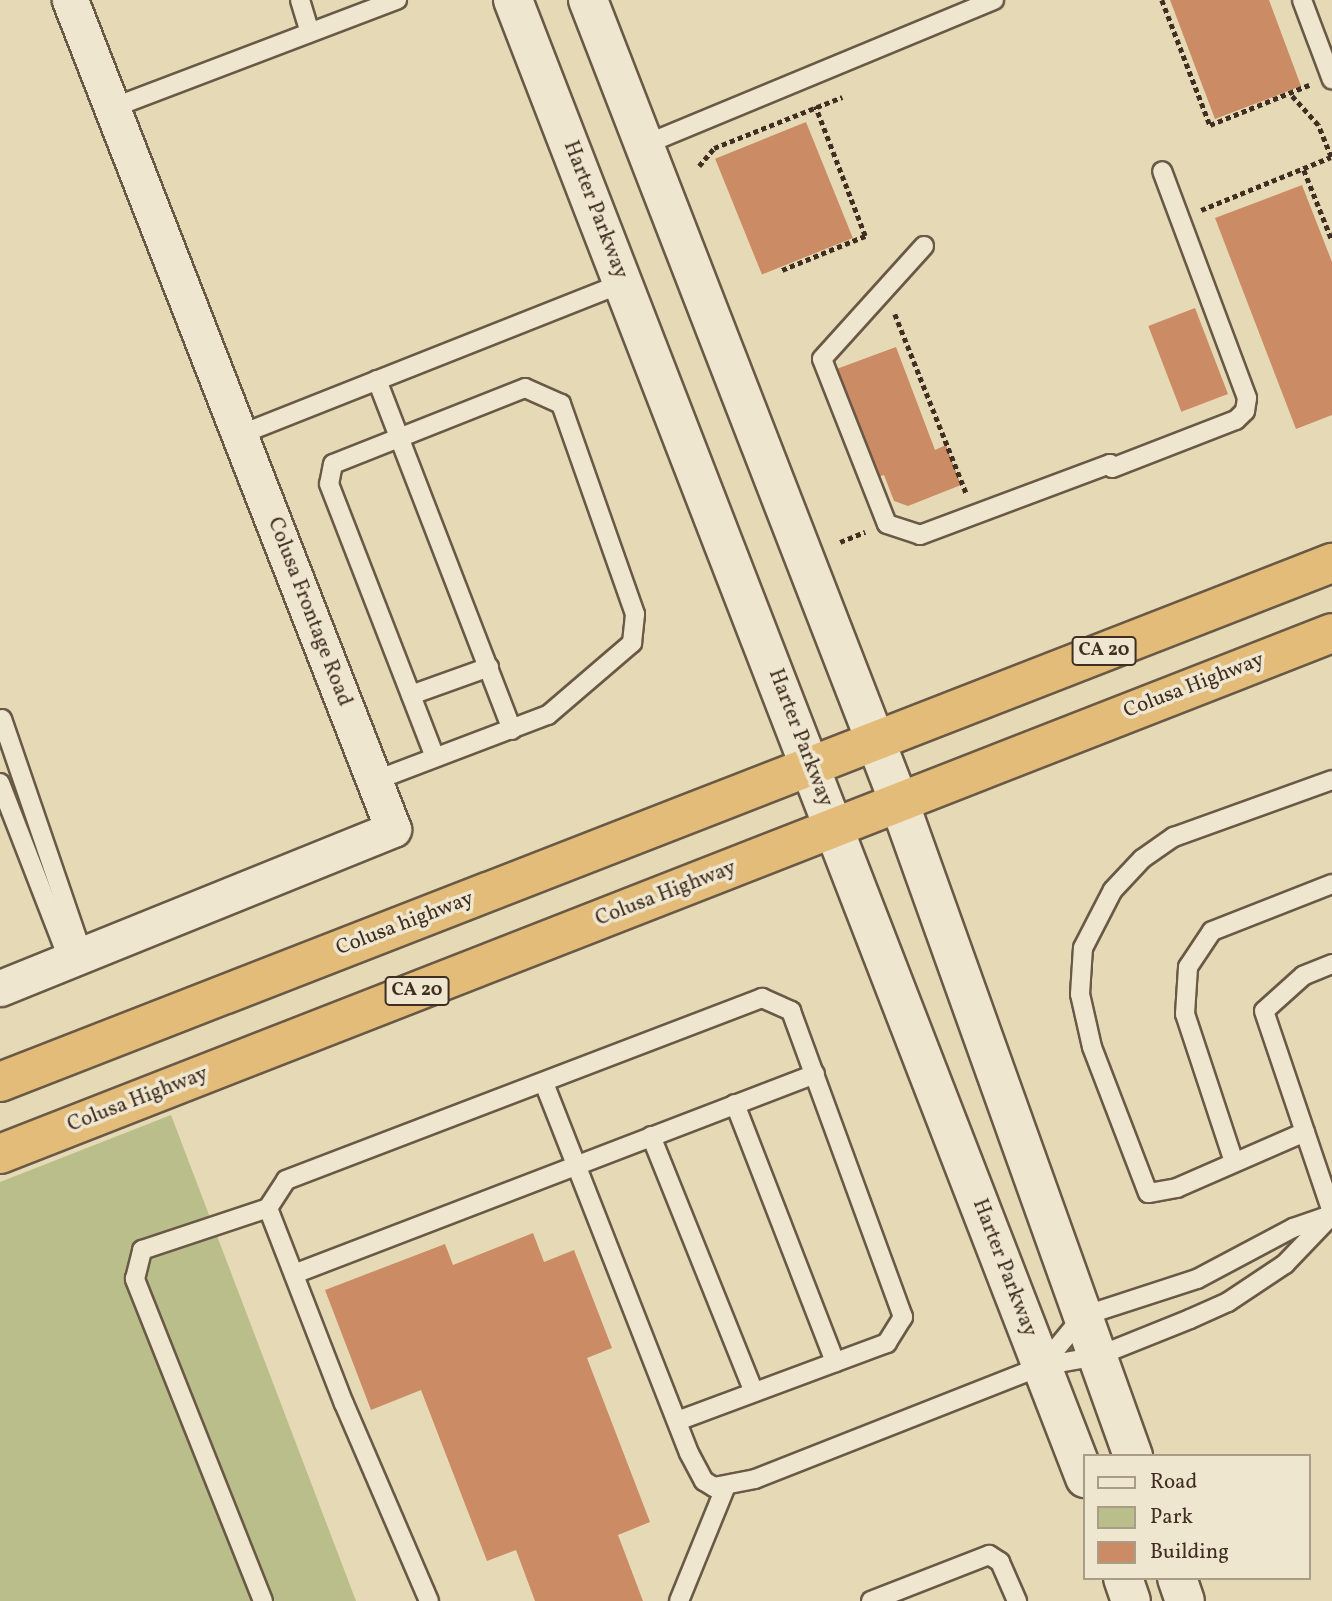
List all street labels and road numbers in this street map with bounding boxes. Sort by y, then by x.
street label: Harter Parkway [557,138,633,282]
street label: Colusa Frontage Road [261,514,357,710]
road number: CA 20 [1071,636,1137,666]
street label: Colusa Highway [1120,648,1268,724]
street label: Harter Parkway [762,666,838,810]
street label: Colusa Highway [592,856,740,932]
street label: Colusa highway [333,886,477,962]
road number: CA 20 [384,976,450,1007]
street label: Colusa Highway [64,1062,212,1138]
street label: Harter Parkway [966,1196,1042,1340]

